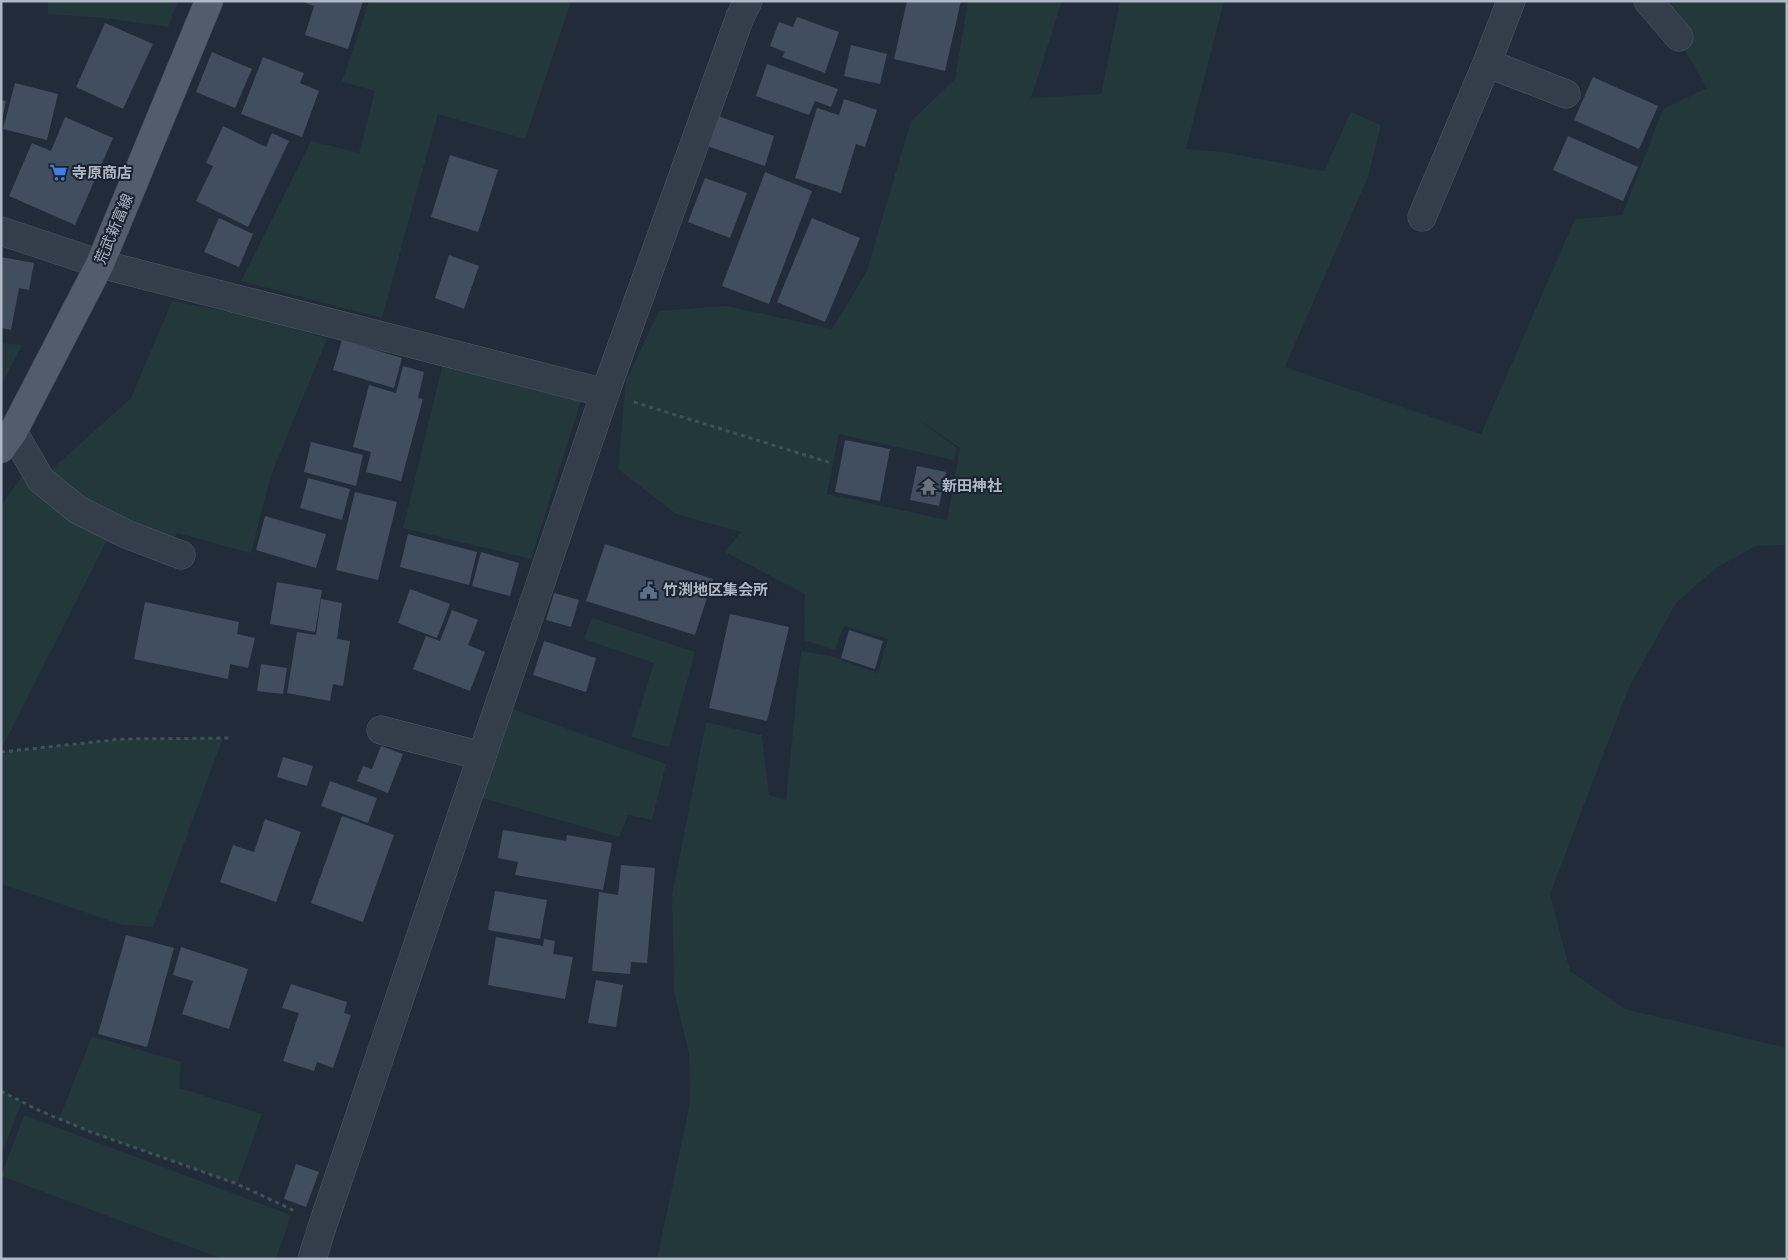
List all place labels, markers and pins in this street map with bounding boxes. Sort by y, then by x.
supermarket icon: 寺原商店 [48,163,68,183]
place label: 寺原商店 [72,164,132,182]
temple icon: 新田神社 [918,476,938,496]
place label: 新田神社 [942,477,1002,495]
public building icon: 竹渕地区集会所 [639,580,659,600]
place label: 竹渕地区集会所 [663,581,768,599]

